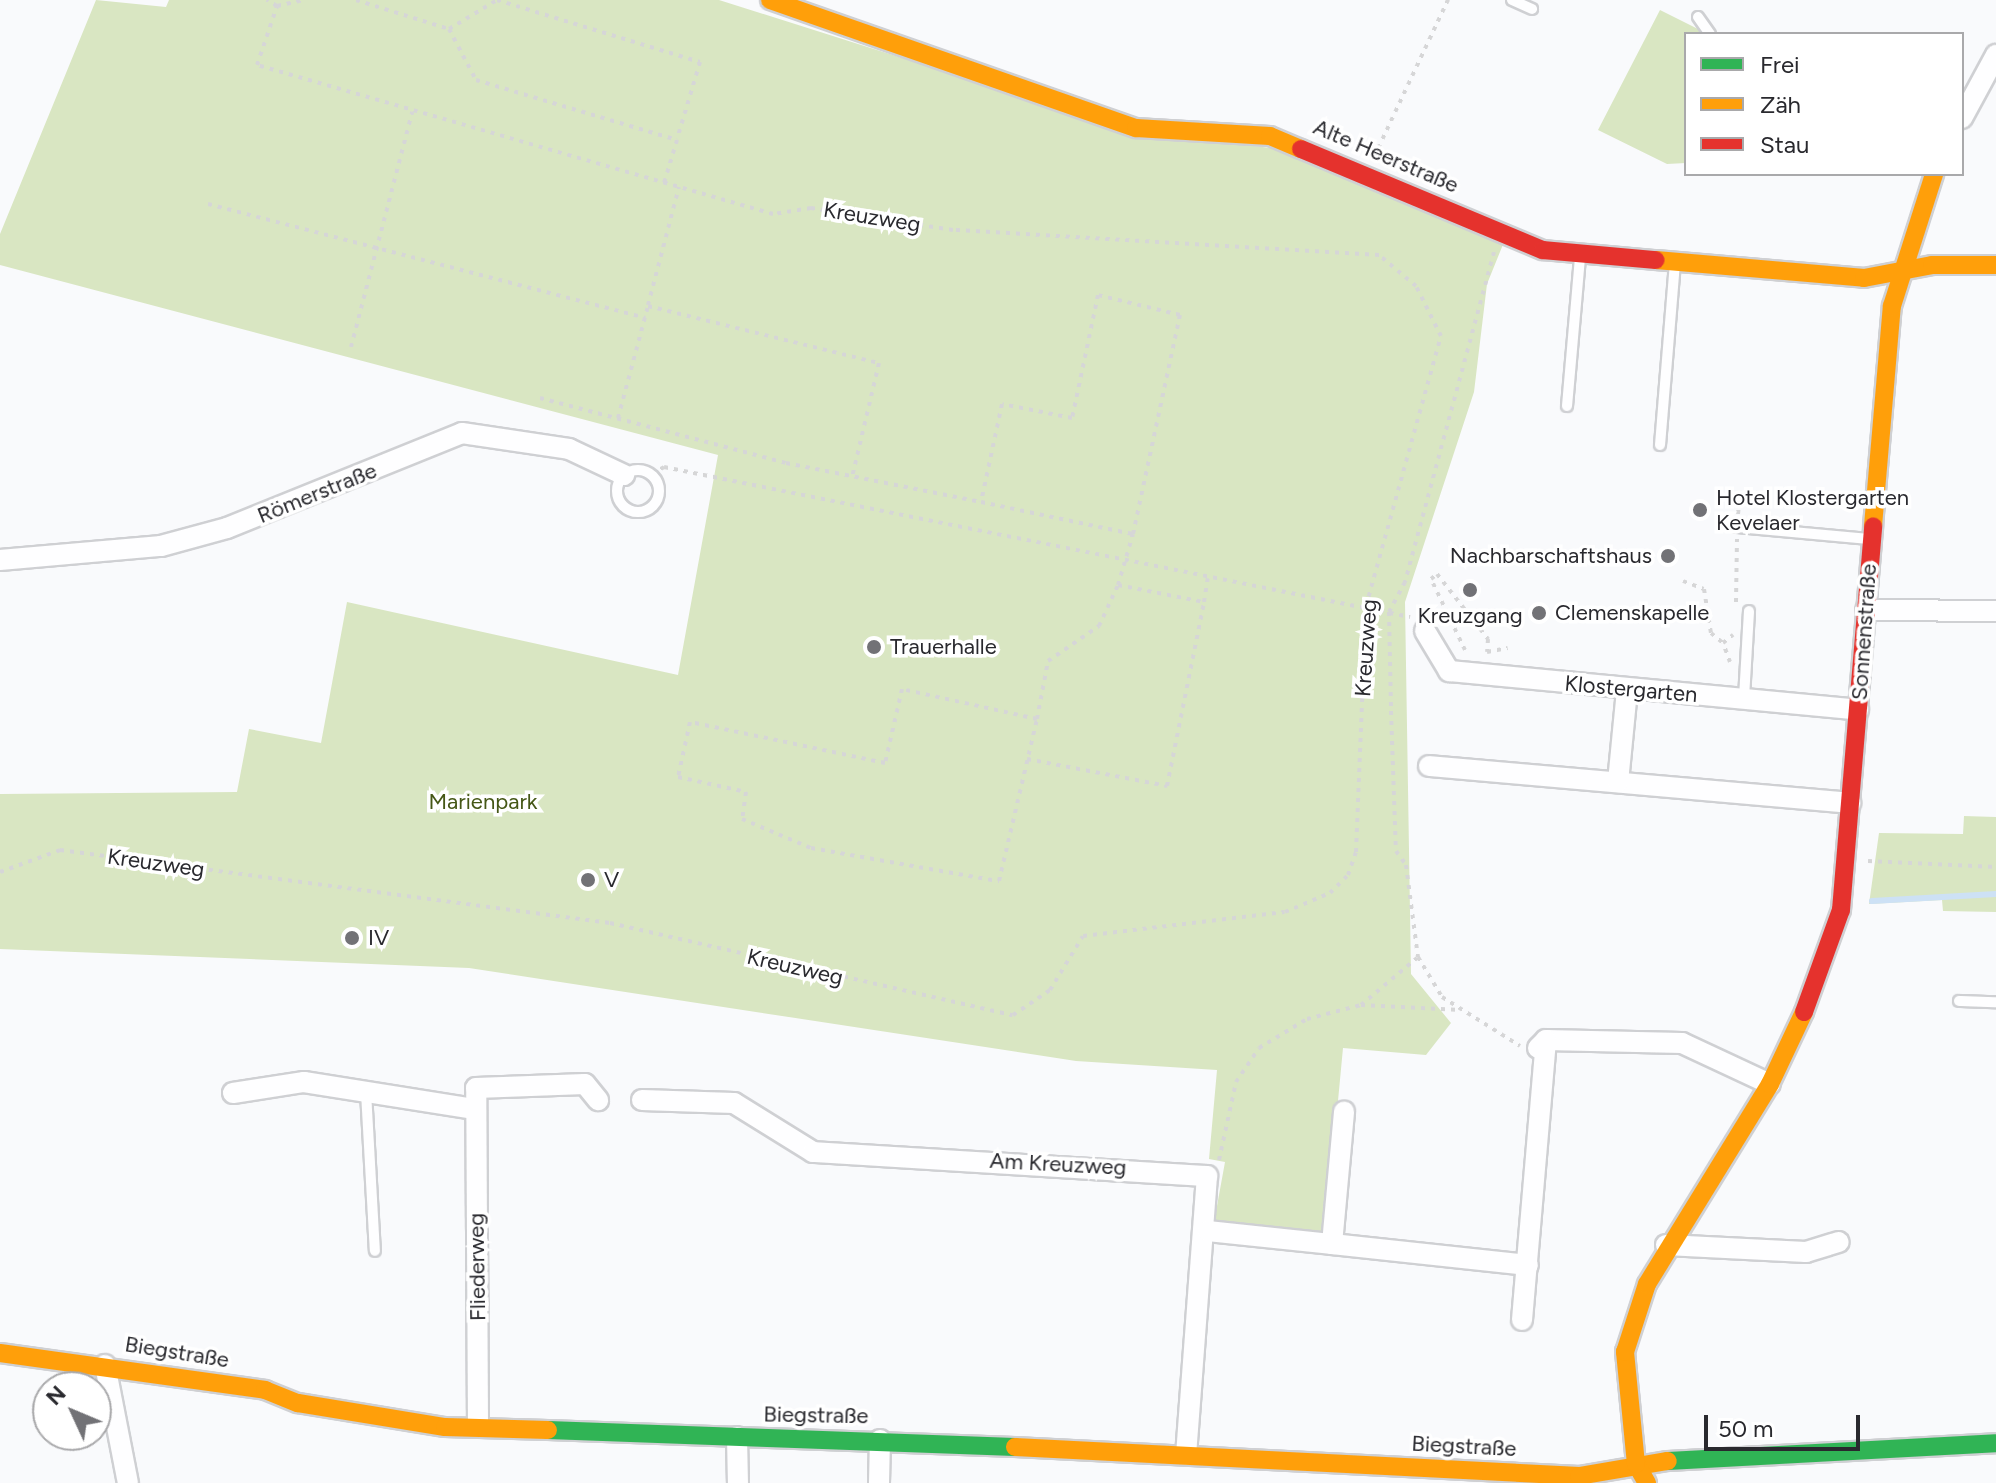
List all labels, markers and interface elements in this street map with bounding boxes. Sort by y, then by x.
legend [1684,32,1964,176]
text: Frei [1760,50,1800,79]
text: Zäh [1760,90,1801,119]
street label: Alte Heerstraße [1309,114,1463,198]
text: Stau [1760,130,1809,159]
street label: Kreuzweg [822,196,922,238]
street label: Römerstraße [253,457,381,529]
place label: Hotel Klostergarten Kevelaer [1716,484,1909,536]
marker: Hotel Klostergarten Kevelaer [1691,501,1709,519]
place label: Nachbarschaftshaus [1450,543,1652,569]
marker: Nachbarschaftshaus [1659,547,1677,565]
street label: Sonnenstraße [1846,563,1882,701]
marker: Kreuzgang [1461,581,1479,599]
street label: Kreuzweg [1349,598,1383,698]
place label: Clemenskapelle [1555,600,1709,626]
place label: Kreuzgang [1417,603,1523,629]
marker: Clemenskapelle [1530,604,1548,622]
place label: Trauerhalle [890,634,997,660]
marker: Trauerhalle [865,638,883,656]
street label: Klostergarten [1564,670,1698,708]
park label: Marienpark [429,789,537,815]
street label: Kreuzweg [106,843,206,883]
place label: V [604,867,619,893]
marker: V [579,871,597,889]
place label: IV [368,925,389,951]
marker: IV [343,929,361,947]
street label: Kreuzweg [744,943,846,991]
street label: Am Kreuzweg [989,1147,1127,1181]
street label: Fliederweg [463,1213,491,1321]
street label: Biegstraße [123,1331,231,1373]
north arrow [32,1371,112,1451]
text: N [40,1380,71,1411]
scale bar [1708,1399,1864,1449]
street label: Biegstraße [763,1401,869,1429]
text: 50 m [1718,1414,1774,1443]
street label: Biegstraße [1411,1430,1517,1462]

